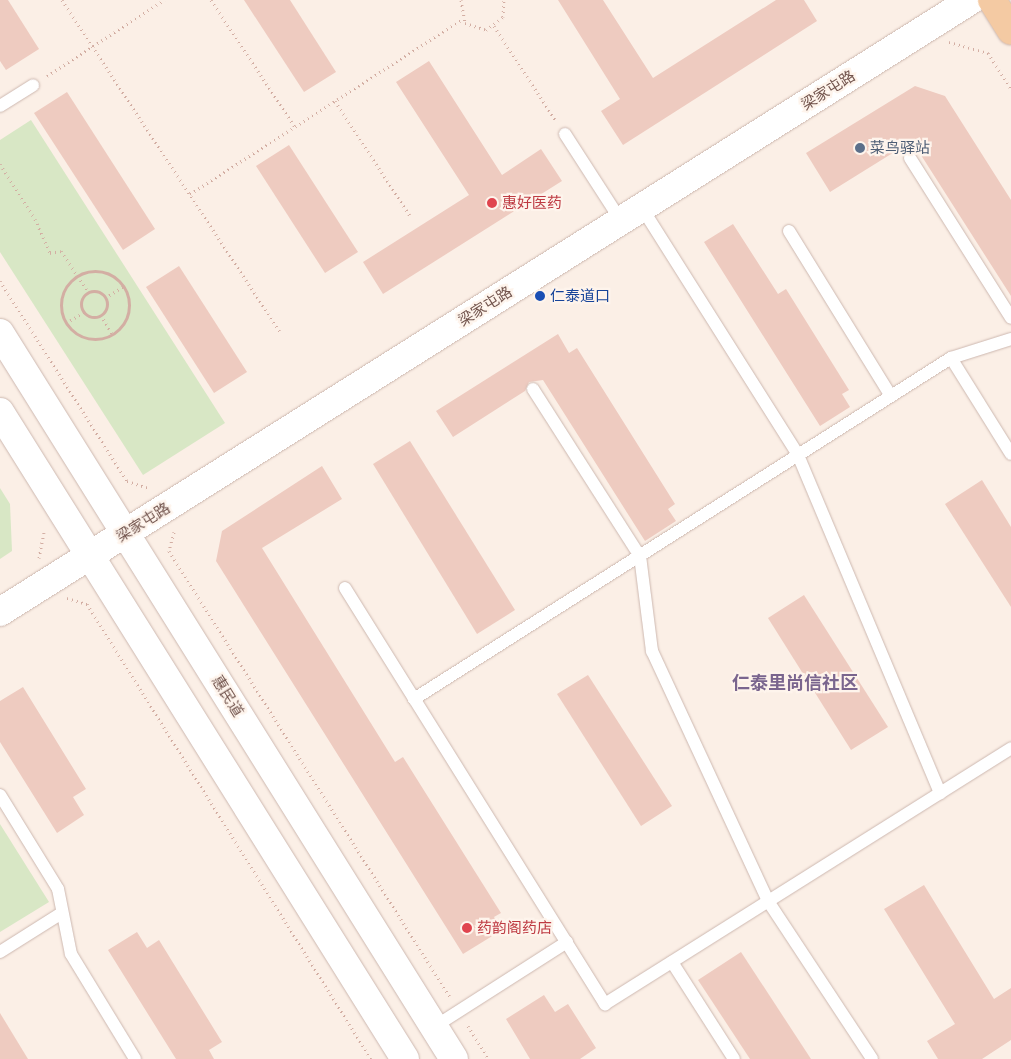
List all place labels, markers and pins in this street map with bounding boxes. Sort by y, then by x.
place label: 菜鸟驿站 [870,139,930,157]
marker: 菜鸟驿站 [854,142,866,154]
place label: 惠好医药 [502,194,562,212]
marker: 惠好医药 [486,197,498,209]
place label: 仁泰道口 [550,287,610,305]
marker: 仁泰道口 [534,290,546,302]
place label: 药韵阁药店 [477,919,552,937]
marker: 药韵阁药店 [461,922,473,934]

